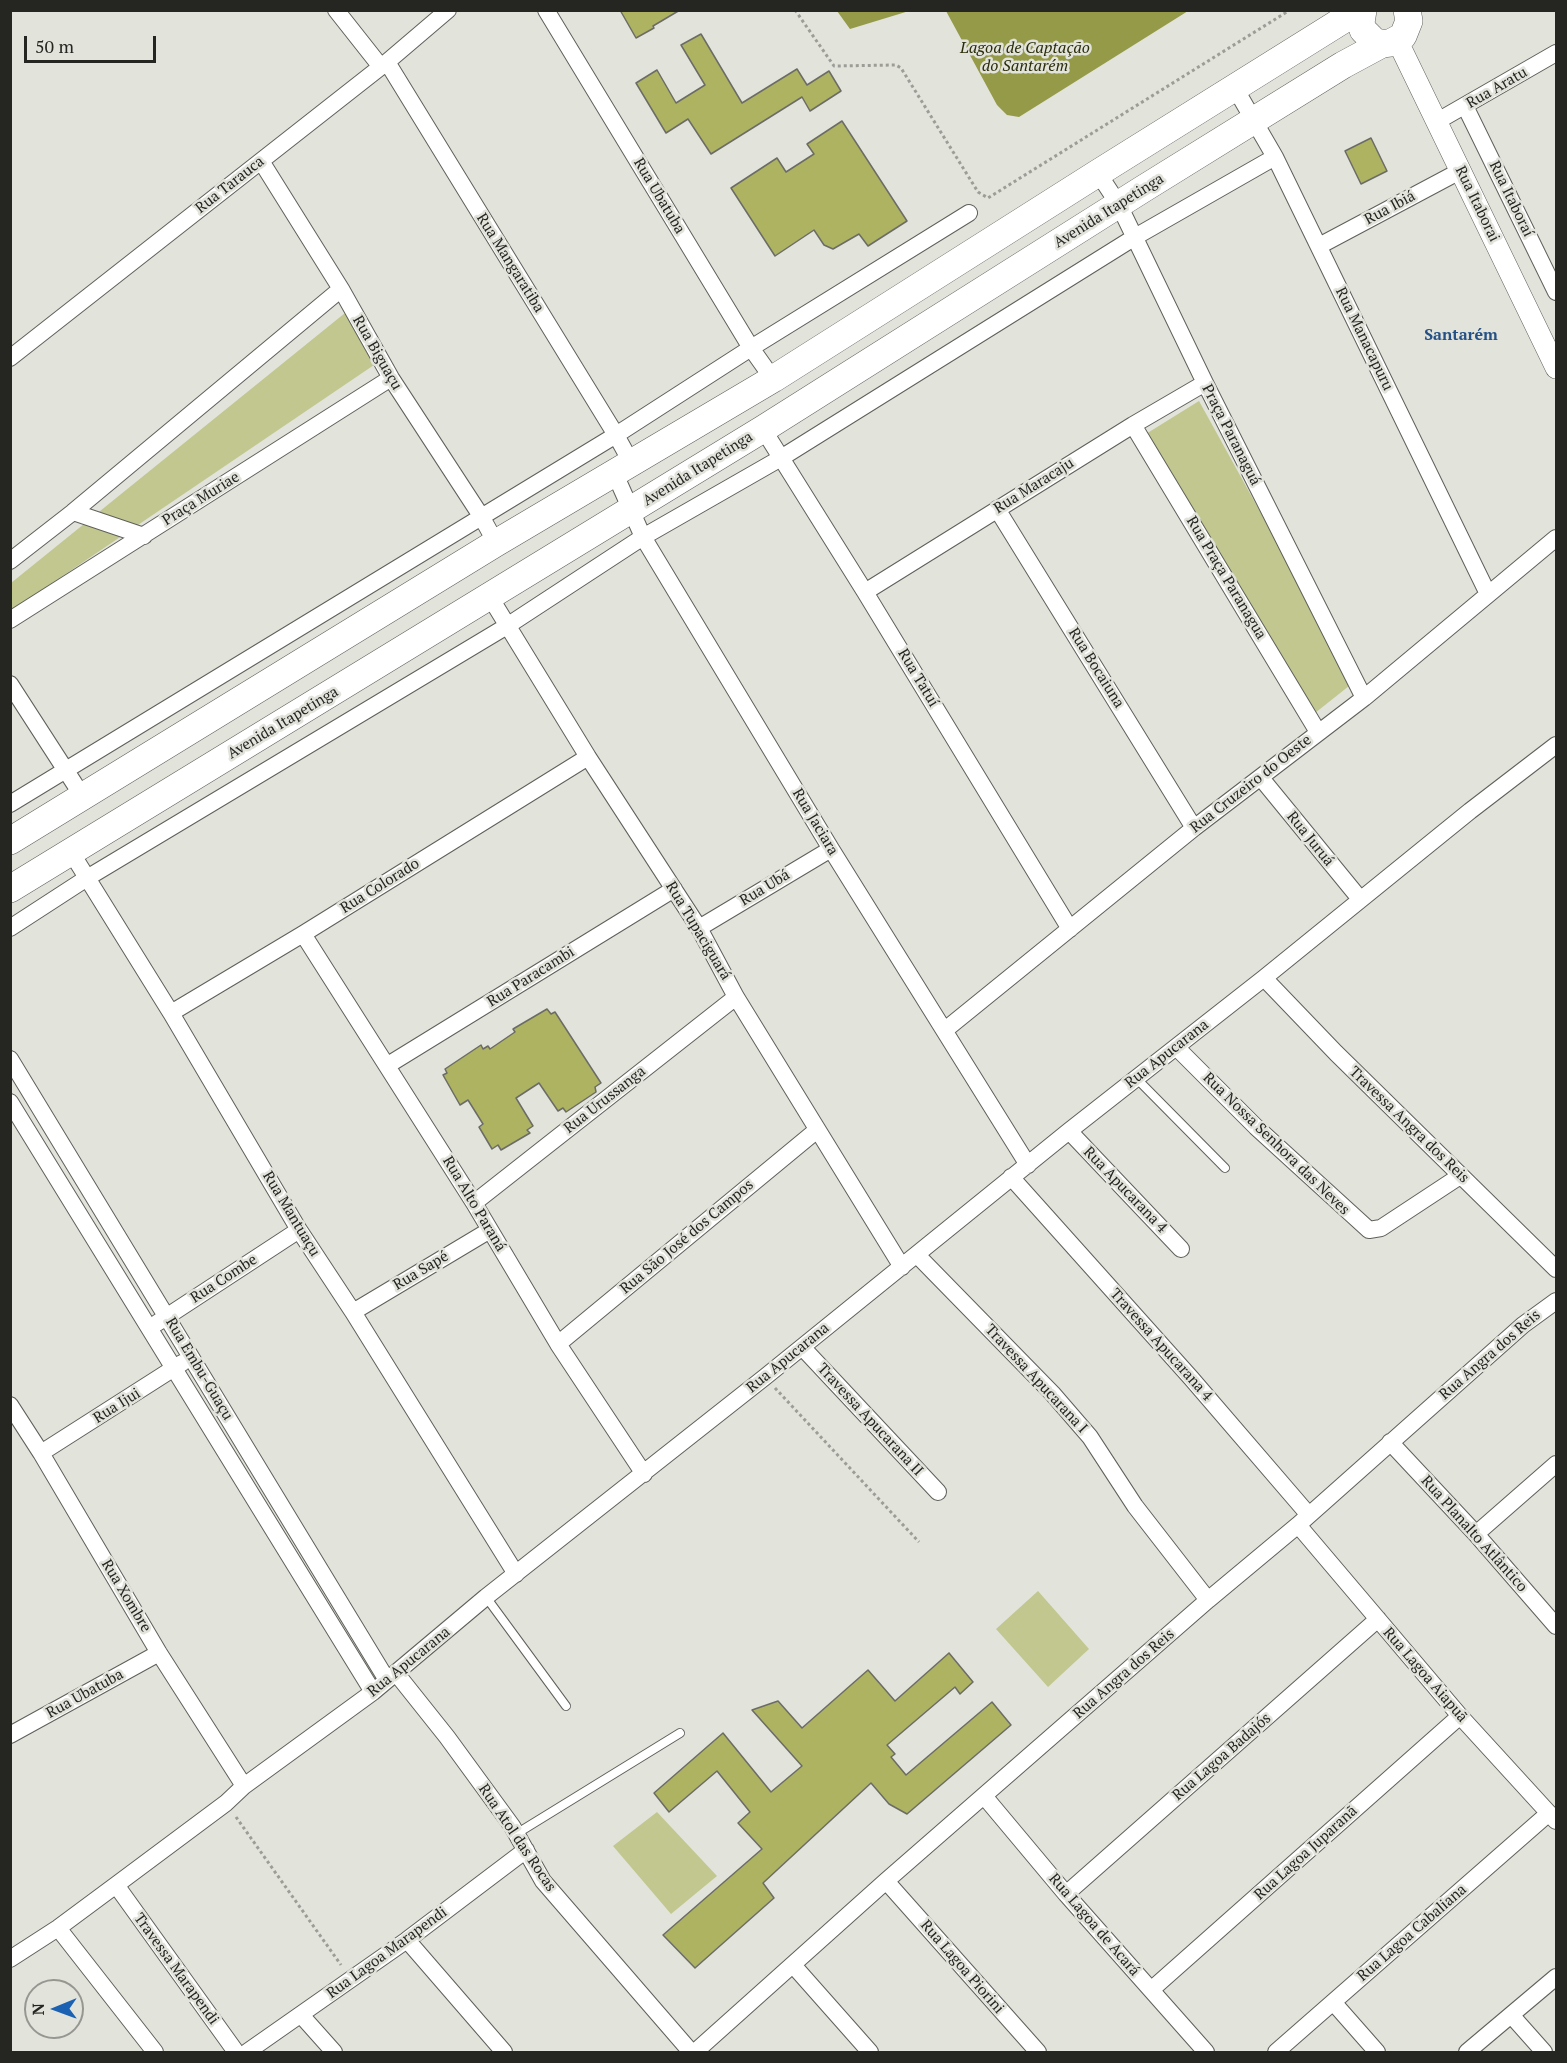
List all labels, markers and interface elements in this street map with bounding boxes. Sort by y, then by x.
scale bar [27,24,159,62]
text: 50 m [35,34,74,58]
water label: Lagoa de Captação do Santarém [960,38,1090,76]
street label: Rua Aratu [1463,63,1531,113]
street label: Rua Tarauca [192,153,268,217]
street label: Rua Ubatuba [629,155,689,237]
street label: Rua Itaboraí [1485,158,1537,240]
street label: Rua Itaborai [1451,163,1503,245]
street label: Avenida Itapetinga [1051,170,1167,252]
street label: Rua Ibiá [1362,187,1418,229]
street label: Rua Mangaratiba [472,210,548,316]
street label: Rua Manacapuru [1331,285,1397,393]
street label: Rua Biguaçu [349,313,405,393]
district label: Santarém [1424,325,1498,345]
street label: Praça Paranaguá [1198,382,1264,488]
street label: Avenida Itapetinga [640,428,756,510]
street label: Rua Maracaju [991,454,1077,518]
street label: Praça Muriae [159,468,243,530]
street label: Rua Praça Paranagua [1182,513,1270,643]
street label: Rua Bocaiuna [1064,625,1128,711]
street label: Rua Tatuí [894,646,942,710]
street label: Avenida Itapetinga [224,683,342,763]
street label: Rua Cruzeiro do Oeste [1187,731,1315,837]
street label: Rua Jaciara [788,785,842,859]
street label: Rua Juruá [1283,808,1337,870]
street label: Rua Colorado [337,855,423,917]
street label: Rua Ubá [737,866,793,910]
street label: Rua Tupaciguará [661,878,735,984]
street label: Rua Paracambi [484,943,578,1011]
street label: Rua Apucarana [1122,1016,1212,1092]
street label: Rua Urussanga [561,1063,649,1137]
street label: Travessa Angra dos Reis [1345,1063,1473,1187]
street label: Rua Nossa Senhora das Neves [1199,1069,1353,1219]
street label: Rua Apucarana 4 [1079,1143,1171,1237]
street label: Rua Alto Paraná [438,1153,510,1255]
street label: Rua Mantuaçu [259,1168,323,1260]
street label: Rua São José dos Campos [617,1176,757,1298]
street label: Rua Sapé [390,1248,452,1294]
street label: Rua Combe [187,1251,261,1307]
street label: Travessa Apucarana 4 [1106,1285,1216,1405]
street label: Rua Angra dos Reis [1436,1306,1544,1404]
street label: Rua Embu-Guaçu [161,1315,237,1423]
street label: Rua Apucarana [743,1319,833,1397]
street label: Travessa Apucarana I [981,1321,1091,1437]
street label: Travessa Apucarana II [813,1360,927,1480]
street label: Rua Ijui [90,1385,144,1427]
street label: Rua Planalto Atlântico [1417,1472,1531,1596]
street label: Rua Xombre [97,1556,155,1636]
street label: Rua Apucarana [364,1623,454,1701]
street label: Rua Lagoa Aiapuã [1379,1624,1471,1726]
street label: Rua Angra dos Reis [1070,1625,1178,1723]
street label: Rua Ubatuba [43,1665,127,1723]
street label: Rua Lagoa Badajós [1169,1709,1275,1805]
street label: Rua Atol das Rocas [474,1781,560,1895]
street label: Rua Lagoa Juparanã [1251,1802,1361,1904]
street label: Rua Lagoa de Acará [1045,1870,1143,1980]
street label: Rua Lagoa Cabaliana [1354,1881,1470,1985]
street label: Rua Lagoa Marapendi [323,1903,451,2003]
street label: Travessa Marapendi [130,1910,222,2028]
street label: Rua Lagoa Piorini [916,1917,1008,2017]
north arrow [24,1979,84,2039]
text: N [27,2003,49,2016]

